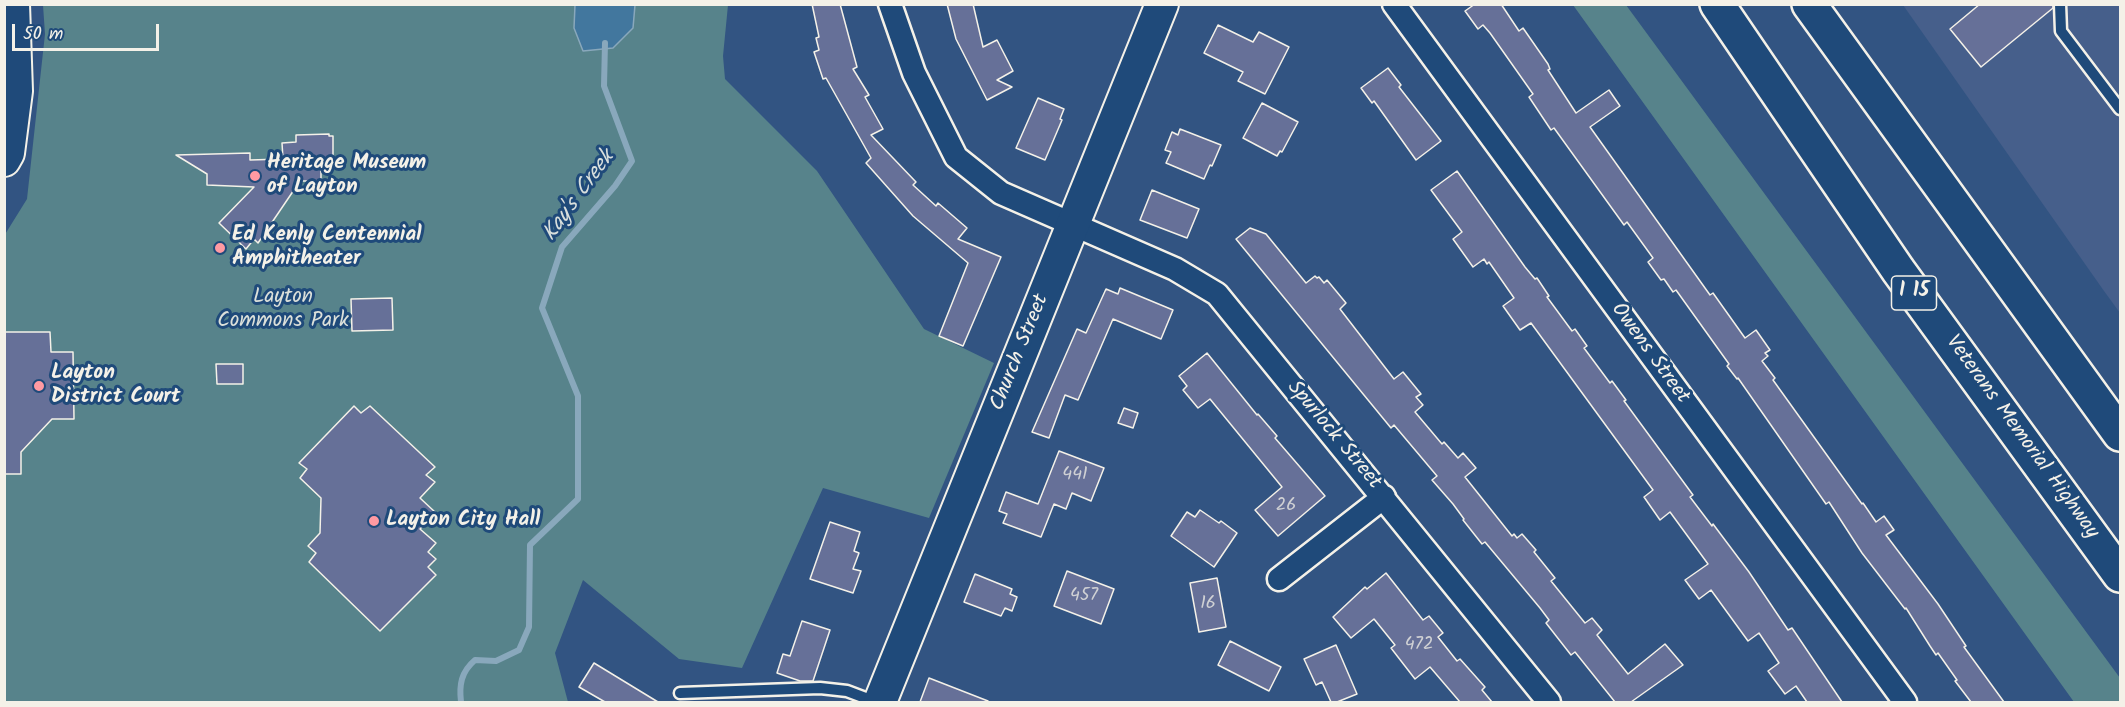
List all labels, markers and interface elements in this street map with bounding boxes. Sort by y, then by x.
scale bar [15,12,162,50]
text: 50 m [23,20,63,49]
water label: Kay's Creek [538,147,622,247]
place label: Heritage Museum of Layton [267,151,426,201]
marker: Heritage Museum of Layton [248,169,262,183]
place label: Ed Kenly Centennial Amphitheater [232,223,422,273]
marker: Ed Kenly Centennial Amphitheater [213,241,227,255]
road number: I 15 [1892,276,1936,310]
park label: Layton Commons Park [217,285,349,335]
street label: Church Street [986,291,1056,415]
street label: Owens Street [1604,299,1694,409]
street label: Veterans Memorial Highway [1939,331,2103,545]
place label: Layton District Court [51,361,180,411]
street label: Spurlock Street [1280,377,1386,495]
marker: Layton District Court [32,379,46,393]
house number: 441 [1062,465,1088,487]
house number: 26 [1276,496,1296,518]
place label: Layton City Hall [386,508,540,534]
marker: Layton City Hall [367,514,381,528]
house number: 457 [1070,586,1098,608]
house number: 16 [1200,594,1216,616]
house number: 472 [1405,635,1433,657]

